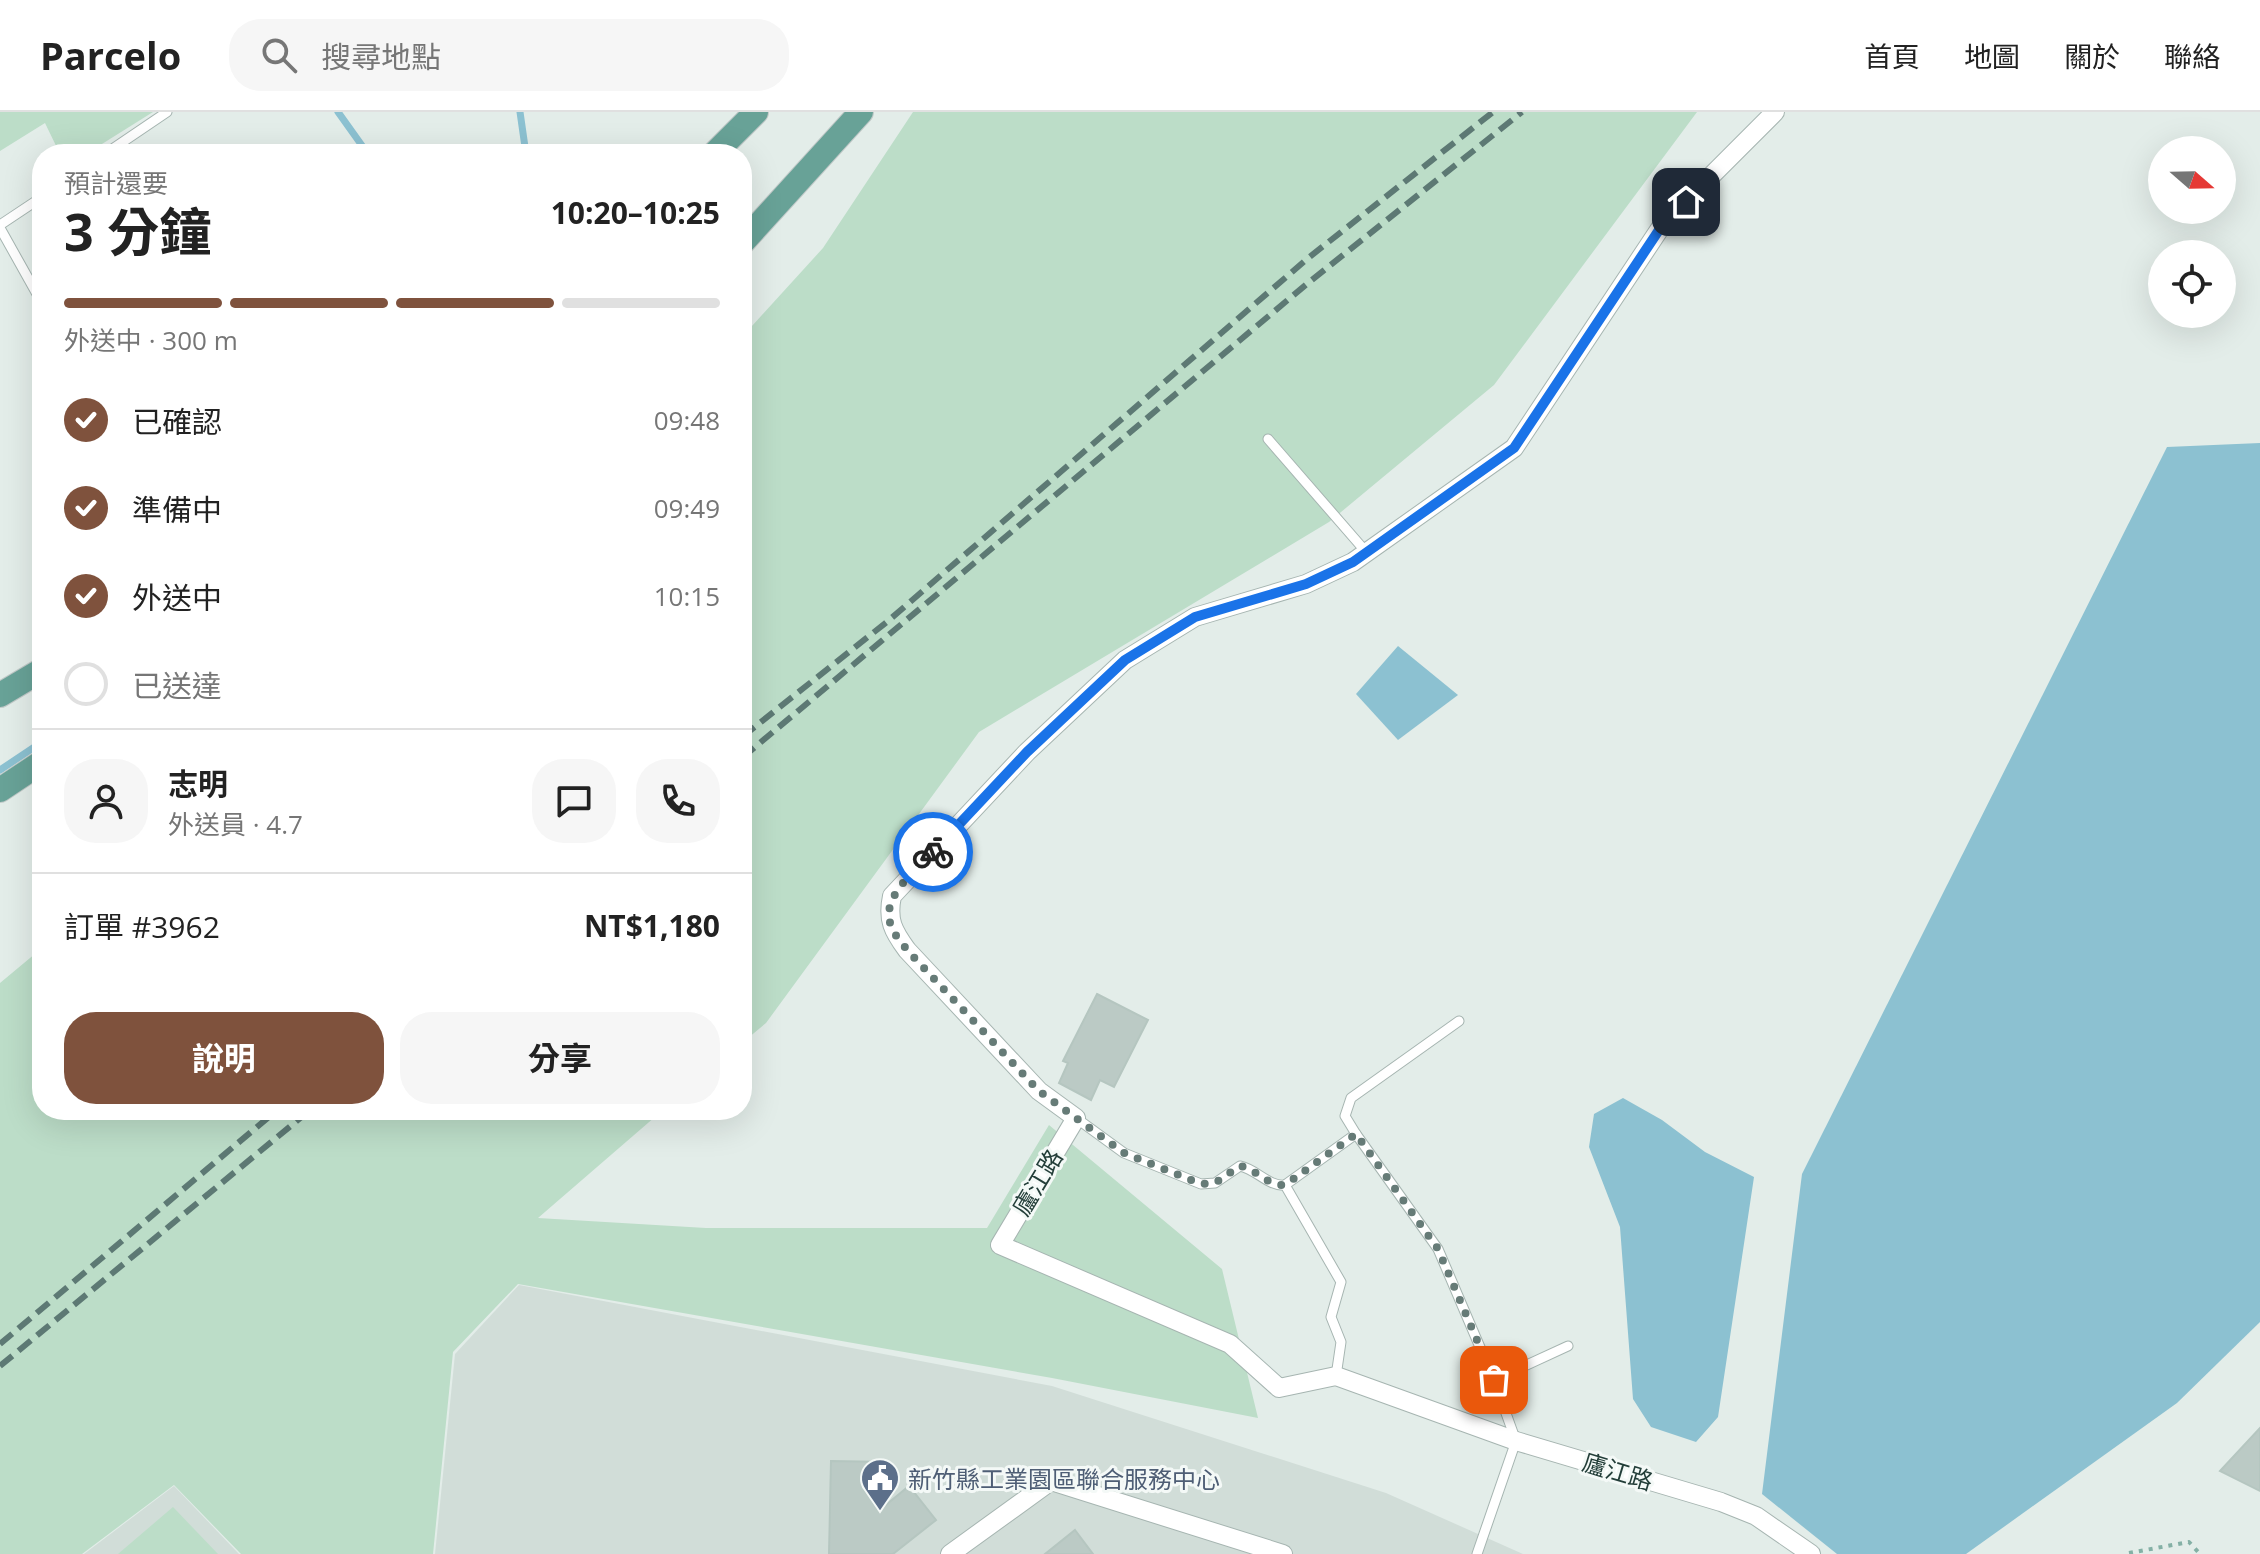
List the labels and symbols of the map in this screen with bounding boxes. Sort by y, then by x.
north arrow [2148,136,2236,224]
pin [1652,168,1720,236]
courier [893,812,973,892]
street label: 廬江路 [1004,1143,1070,1221]
pin [1460,1346,1528,1414]
street label: 廬江路 [1579,1445,1657,1497]
public building icon: 新竹縣工業園區聯合服務中心 [859,1457,901,1512]
place label: 新竹縣工業園區聯合服務中心 [908,1462,1220,1495]

